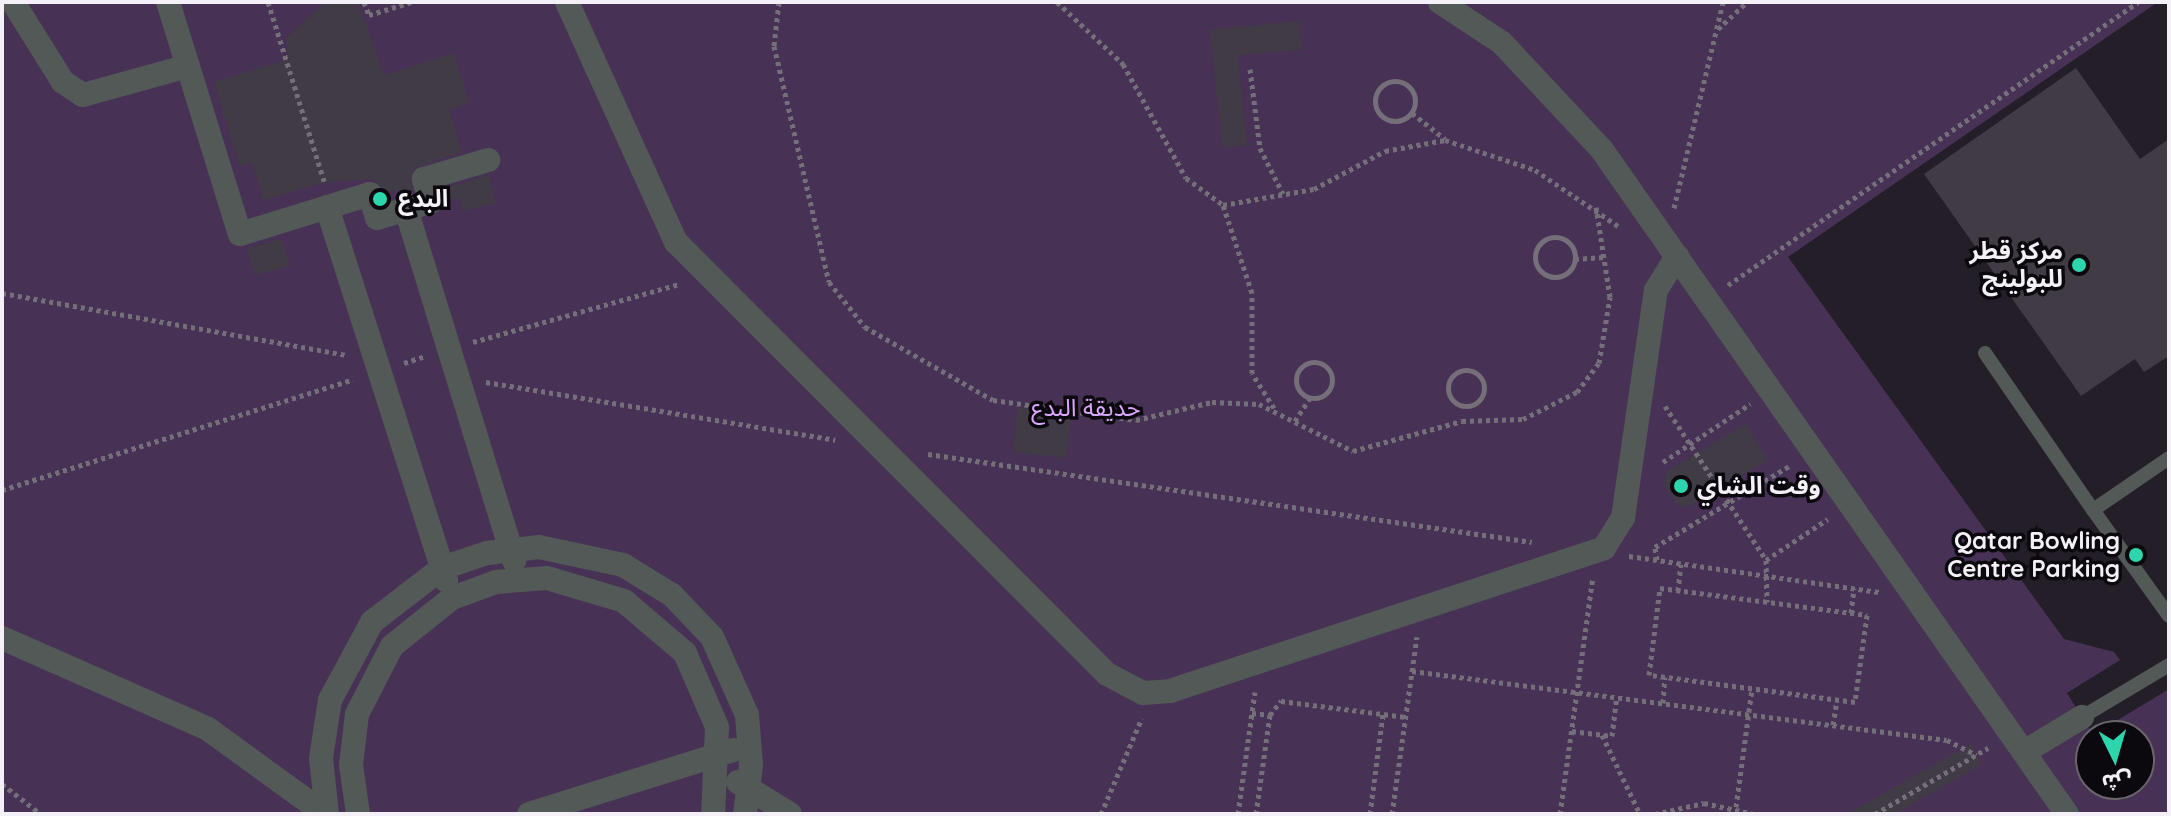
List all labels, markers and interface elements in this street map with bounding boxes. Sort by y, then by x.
place label: البدع [398,185,448,213]
marker: البدع [369,188,391,210]
place label: مركز قطر للبولينج [1970,237,2063,293]
marker: مركز قطر للبولينج [2070,256,2088,274]
park label: حديقة البدع [1031,394,1141,422]
place label: وقت الشاي [1697,472,1821,500]
marker: وقت الشاي [1672,477,1690,495]
place label: Qatar Bowling Centre Parking [1947,527,2120,583]
marker: Qatar Bowling Centre Parking [2127,546,2145,564]
north arrow [2075,720,2155,800]
text: ش [2101,767,2133,797]

